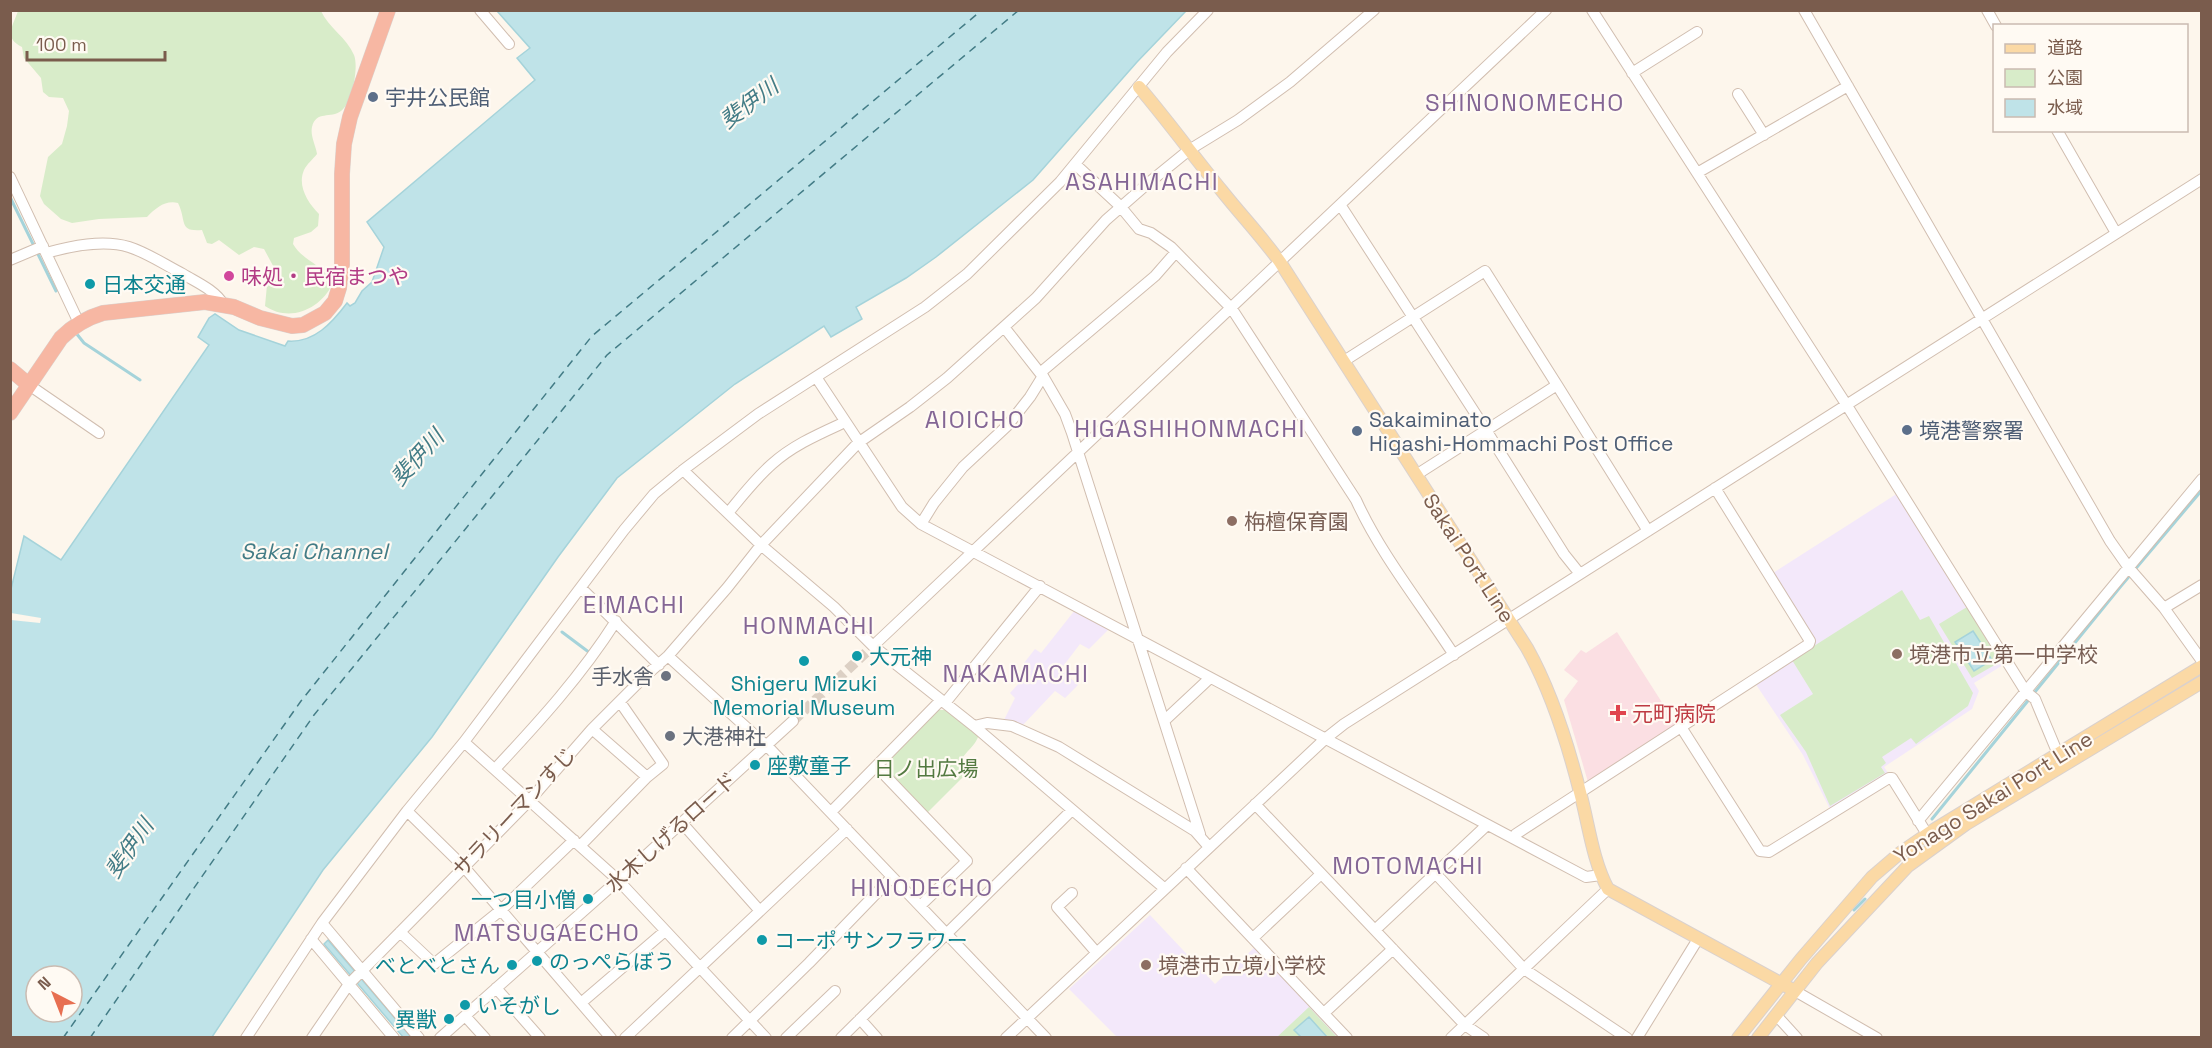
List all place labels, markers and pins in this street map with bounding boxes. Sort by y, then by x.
place label: 宇井公民館 [385,84,490,111]
marker: 宇井公民館 [366,90,380,104]
place label: 味処・民宿まつや [241,263,409,290]
marker: 味処・民宿まつや [222,269,236,283]
place label: 日本交通 [102,271,186,298]
marker: 日本交通 [83,277,97,291]
place label: Sakaiminato Higashi-Hommachi Post Office [1369,406,1674,457]
place label: 境港警察署 [1919,417,2024,444]
marker: 境港警察署 [1900,423,1914,437]
marker: Sakaiminato Higashi-Hommachi Post Office [1350,424,1364,438]
place label: 栴檀保育園 [1244,508,1349,535]
marker: 栴檀保育園 [1225,514,1239,528]
place label: 境港市立第一中学校 [1909,641,2098,668]
place label: 大元神 [869,643,932,670]
marker: 境港市立第一中学校 [1890,647,1904,661]
marker: 大元神 [850,649,864,663]
marker: Shigeru Mizuki Memorial Museum [797,654,811,668]
place label: 手水舎 [591,663,654,690]
marker: 手水舎 [659,669,673,683]
place label: Shigeru Mizuki Memorial Museum [713,670,895,721]
place label: 元町病院 [1632,700,1716,727]
marker: 元町病院 [1609,704,1627,722]
place label: 大港神社 [682,723,766,750]
marker: 大港神社 [663,729,677,743]
place label: 座敷童子 [767,752,851,779]
marker: 座敷童子 [748,758,762,772]
place label: 一つ目小僧 [471,886,576,913]
marker: 一つ目小僧 [581,892,595,906]
place label: コーポ サンフラワー [774,927,968,954]
marker: コーポ サンフラワー [755,933,769,947]
place label: のっぺらぼう [549,948,675,975]
place label: べとべとさん [375,952,500,979]
place label: 境港市立境小学校 [1158,952,1326,979]
marker: のっぺらぼう [530,954,544,968]
marker: べとべとさん [505,958,519,972]
marker: 境港市立境小学校 [1139,958,1153,972]
place label: いそがし [477,992,561,1019]
marker: いそがし [458,998,472,1012]
place label: 異獣 [395,1006,437,1033]
marker: 異獣 [442,1012,456,1026]

